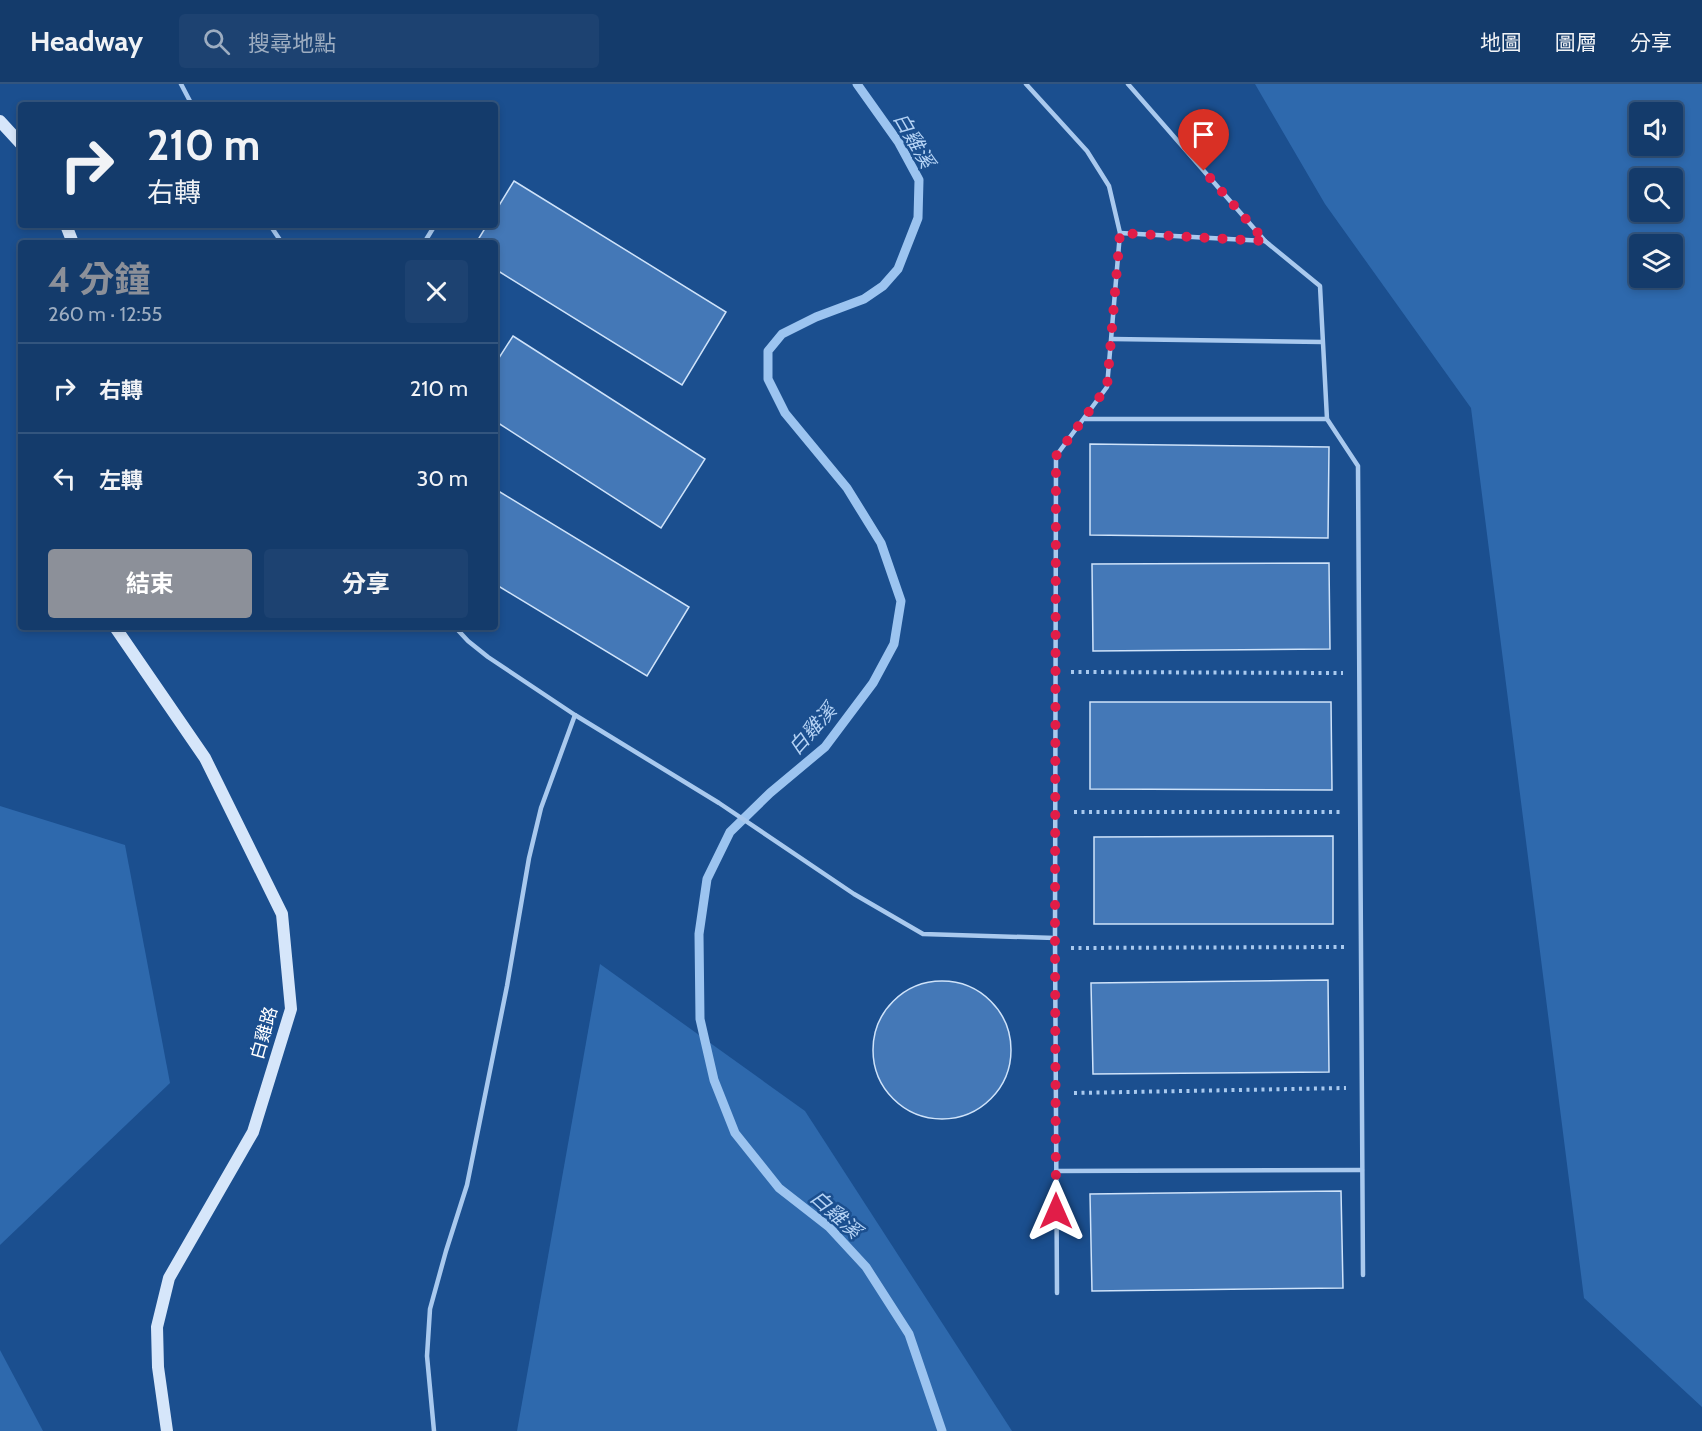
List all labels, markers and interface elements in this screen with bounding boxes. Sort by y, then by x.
search box [179,14,599,68]
text: Headway [30,24,143,58]
icon: search [200,25,233,58]
text: 搜尋地點 [248,30,336,57]
text: 地圖 [1480,30,1522,55]
text: 圖層 [1555,30,1597,55]
text: 分享 [1630,30,1672,55]
map controls [1629,102,1683,288]
button: sound [1629,102,1683,156]
water label: 白雞溪 [889,108,941,175]
pin [1178,109,1229,171]
icon: arrive [1187,118,1220,151]
text: 210 m [147,119,260,171]
icon: right [48,126,126,204]
button: search [1629,168,1683,222]
text: 右轉 [147,176,201,209]
button: layers [1629,234,1683,288]
text: 4 分鐘 [48,257,150,301]
button: close [405,260,468,323]
text: 260 m · 12:55 [48,302,162,326]
icon: right [48,372,81,405]
text: 210 m [410,375,468,402]
text: 右轉 [99,377,143,404]
icon: left [48,462,81,495]
text: 30 m [416,465,468,492]
text: 左轉 [99,467,143,494]
button: 結束 [48,549,252,618]
button: 分享 [264,549,468,618]
water label: 白雞溪 [783,696,843,759]
street label: 白雞路 [246,1004,282,1062]
position arrow [1024,1179,1088,1243]
water label: 白雞溪 [806,1185,869,1245]

